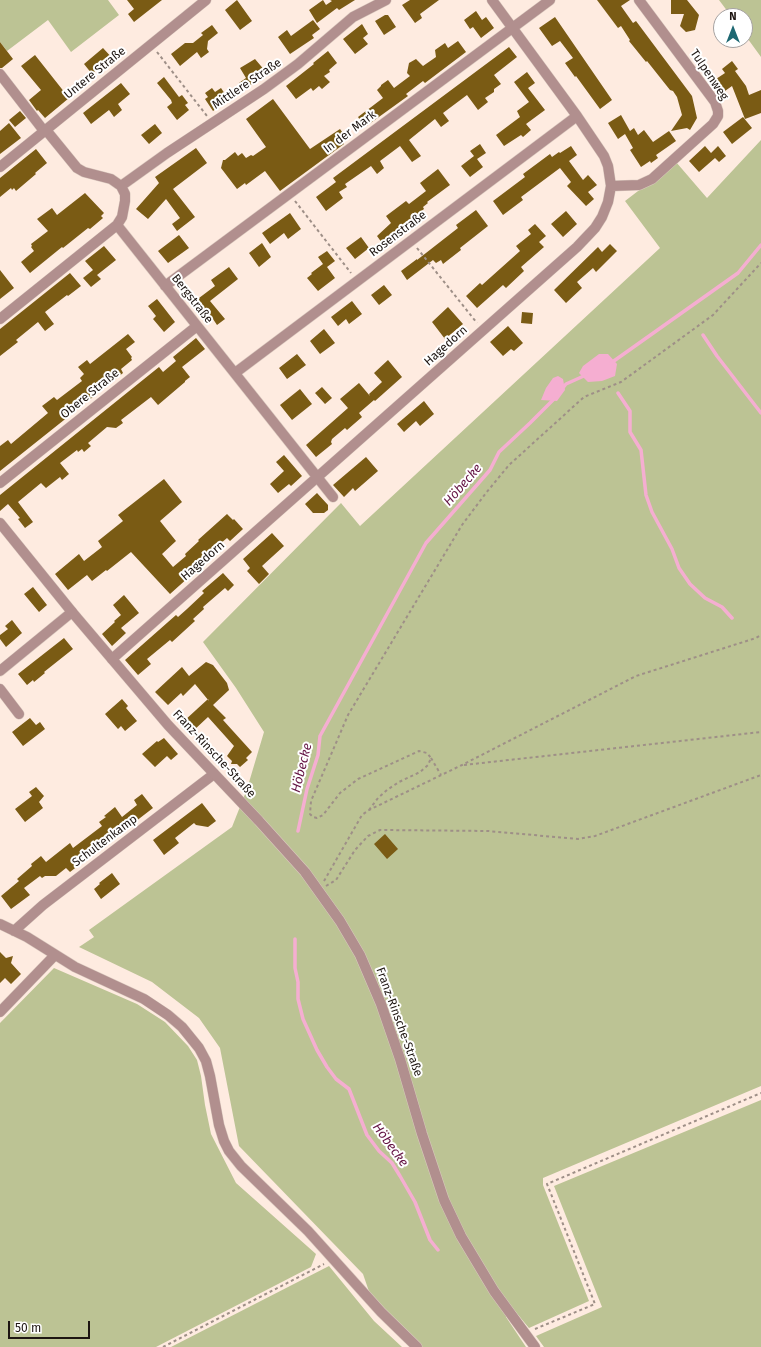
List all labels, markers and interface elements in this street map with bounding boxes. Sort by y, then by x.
north arrow [713,8,753,48]
text: N [729,10,737,23]
street label: Untere Straße [61,44,129,102]
street label: Tulpenweg [687,47,731,103]
street label: Mittlere Straße [210,56,284,112]
street label: In der Mark [321,108,379,156]
street label: Rosenstraße [367,208,429,260]
street label: Bergstraße [168,271,216,327]
street label: Hagedorn [421,323,471,369]
street label: Obere Straße [58,366,122,422]
water label: Höbecke [441,461,485,509]
street label: Hagedorn [178,538,228,584]
street label: Franz-Rinsche-Straße [169,707,259,801]
water label: Höbecke [288,742,316,794]
street label: Schultenkamp [70,812,140,870]
street label: Franz-Rinsche-Straße [373,965,425,1079]
water label: Höbecke [369,1120,411,1170]
scale bar [10,1313,92,1339]
text: 50 m [15,1321,41,1335]

